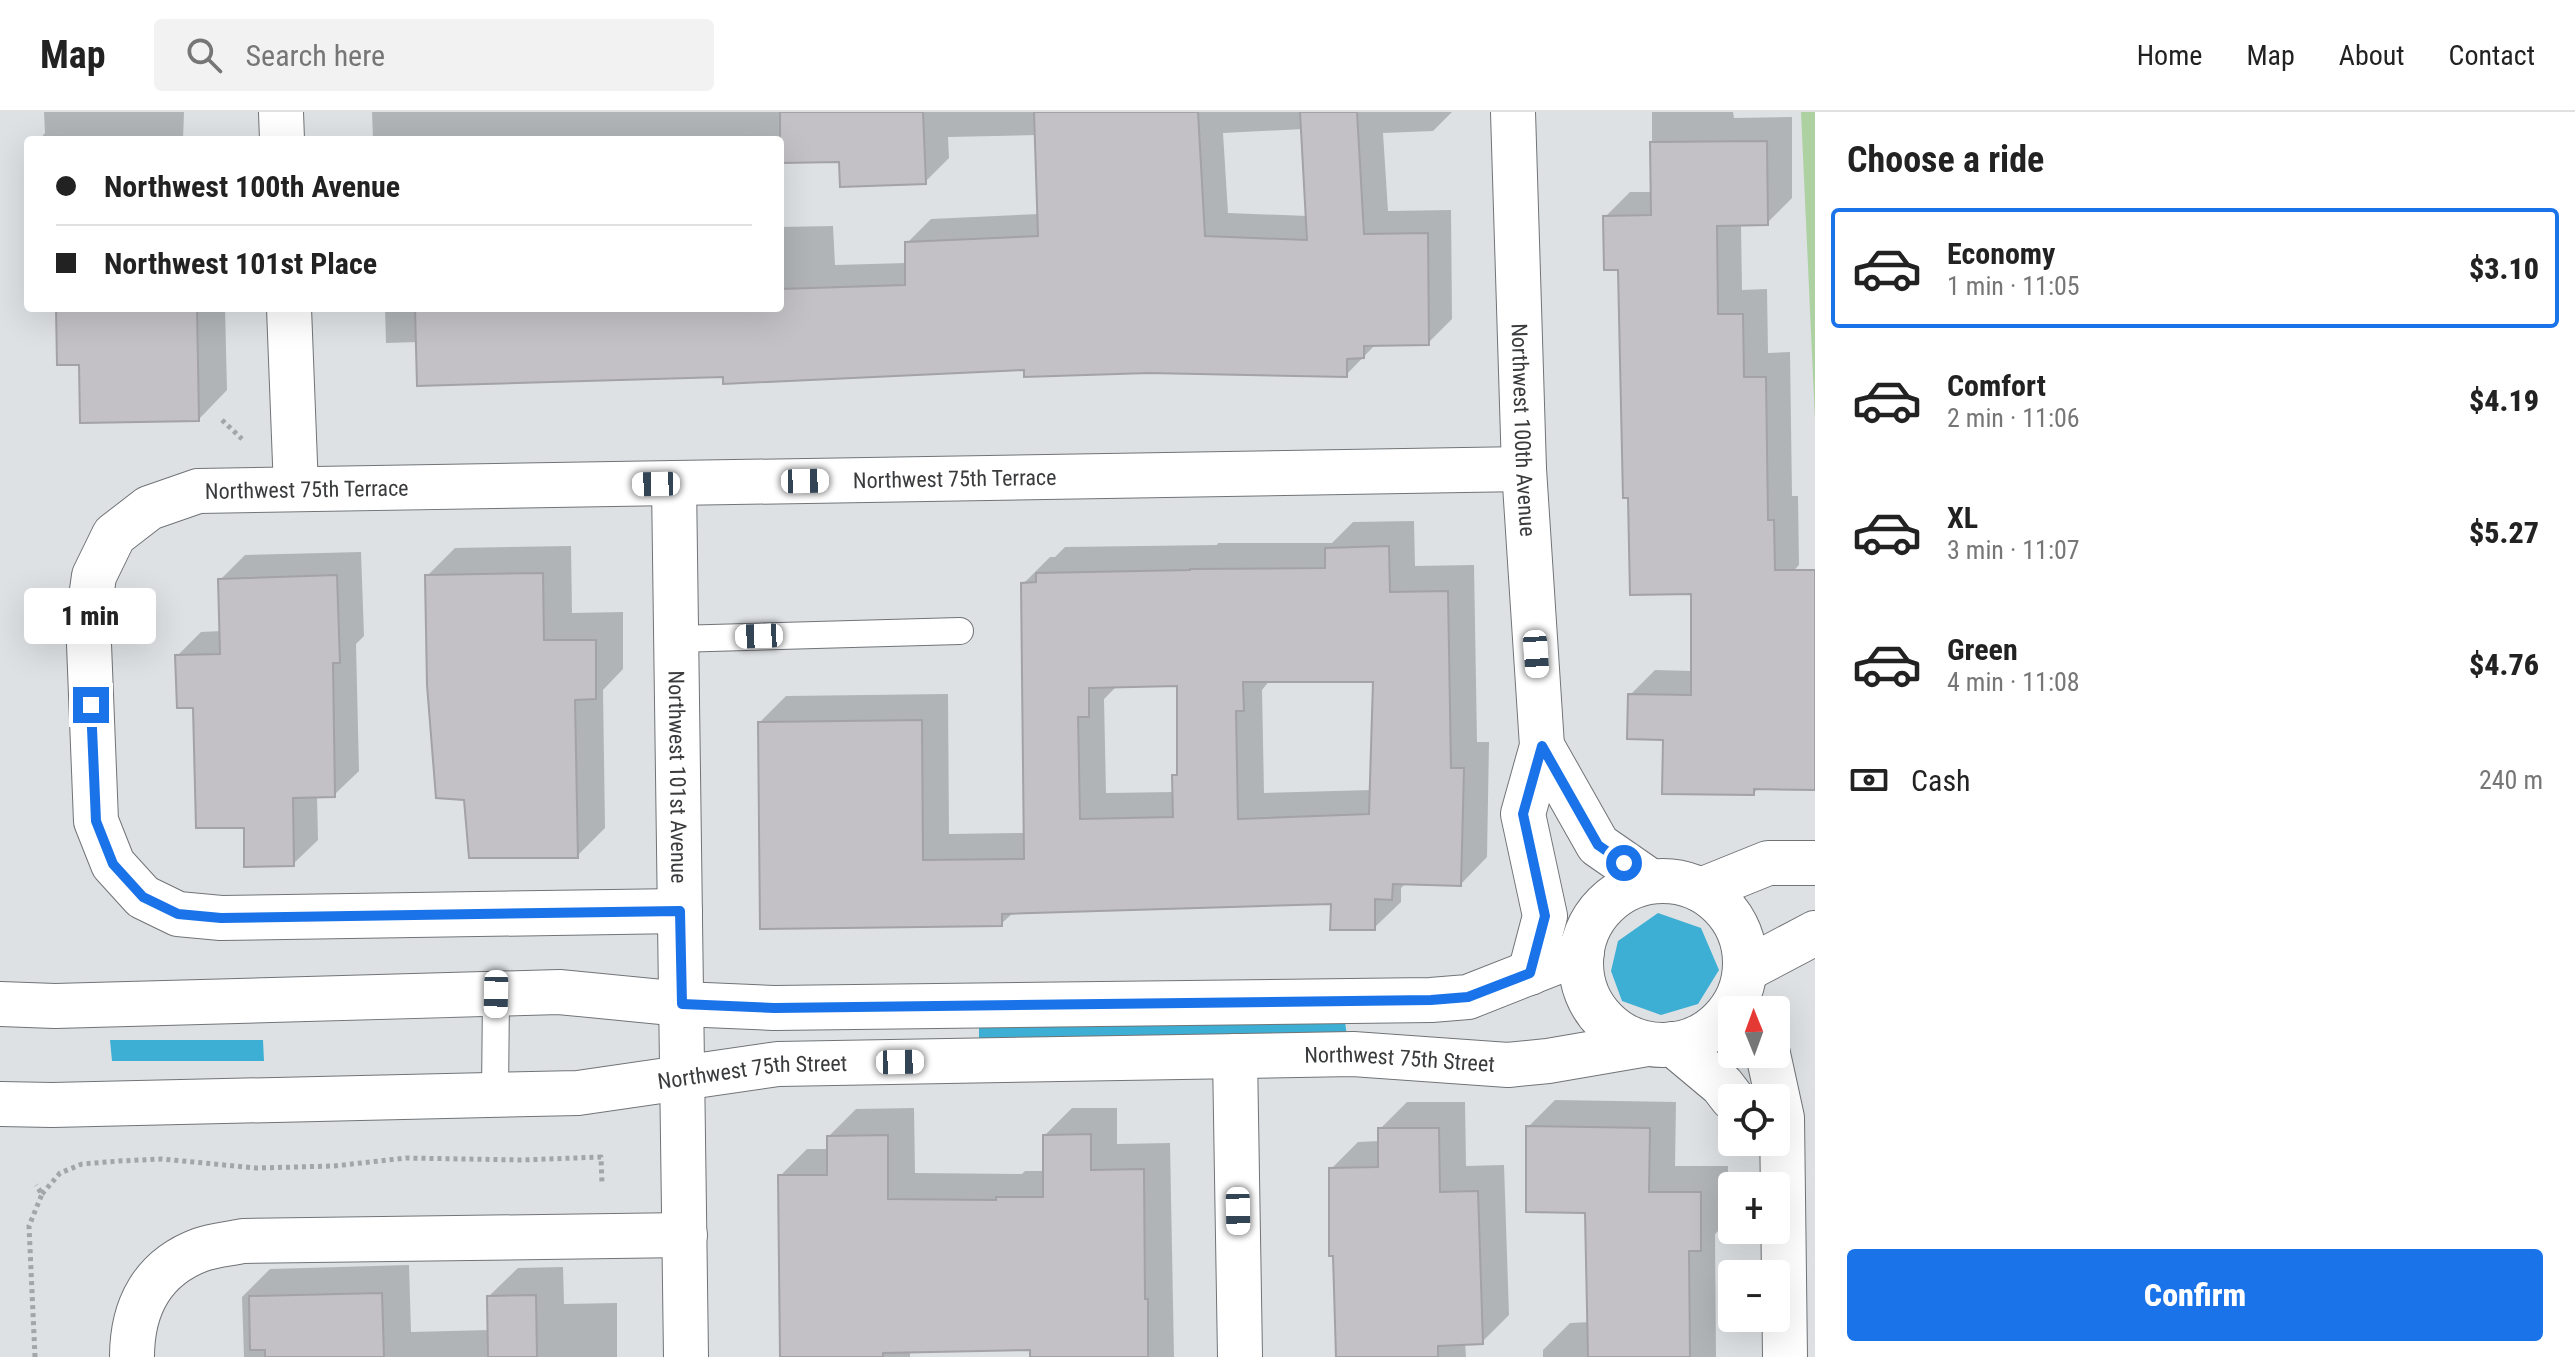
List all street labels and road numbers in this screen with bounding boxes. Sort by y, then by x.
street label: Northwest 100th Avenue [1507,323,1540,537]
street label: Northwest 75th Terrace [853,465,1057,493]
street label: Northwest 75th Terrace [205,476,409,504]
street label: Northwest 101st Avenue [664,670,691,884]
street label: Northwest 75th Street [1304,1042,1496,1077]
street label: Northwest 75th Street [656,1051,847,1094]

